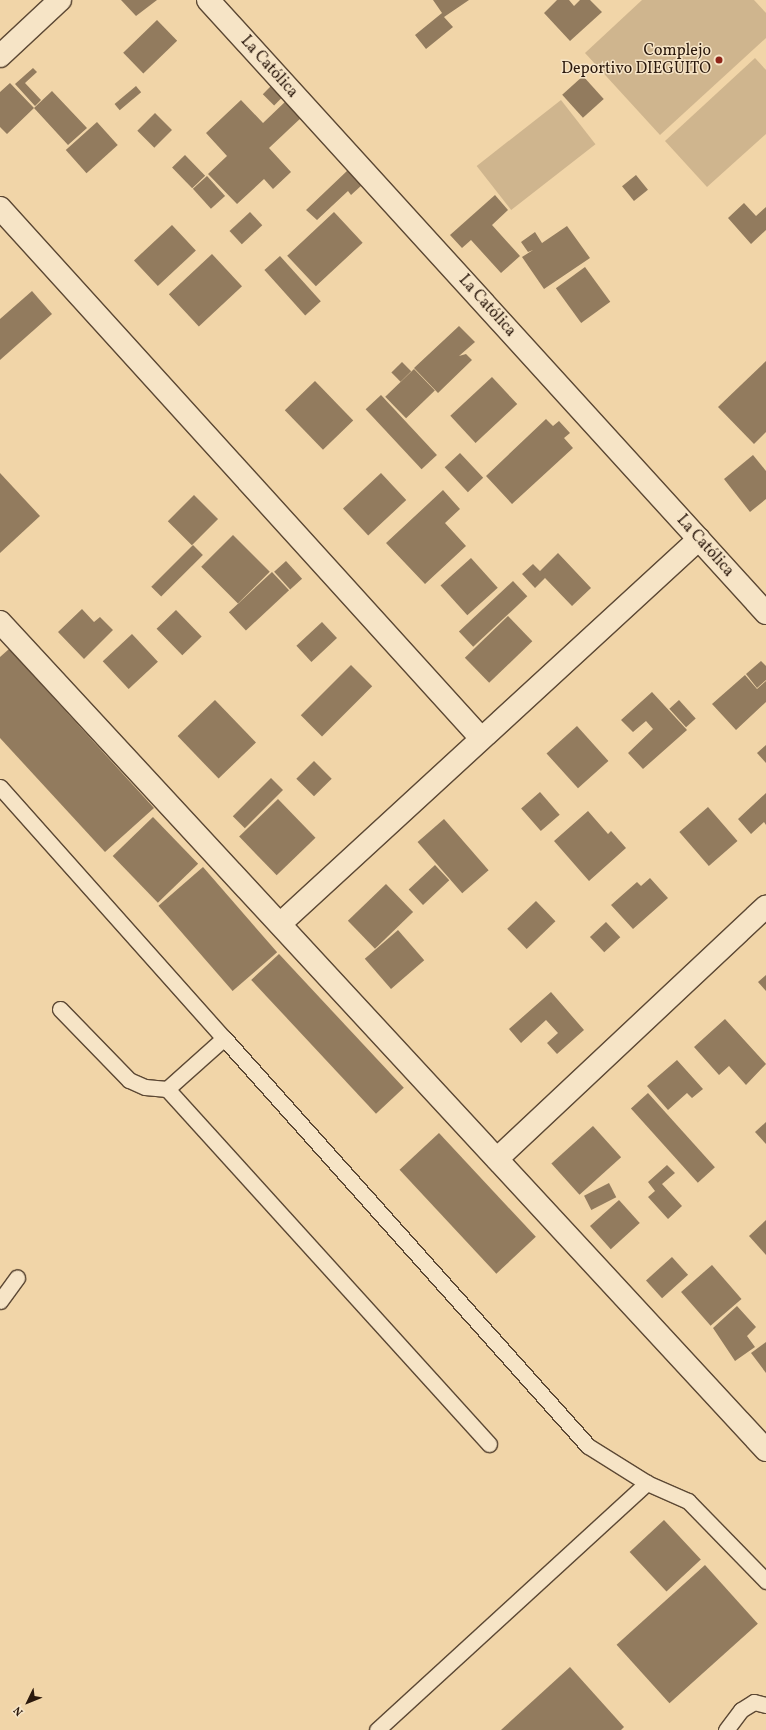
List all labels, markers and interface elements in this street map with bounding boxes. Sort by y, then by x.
street label: La Católica [236,32,302,102]
place label: Complejo Deportivo DIEGUITO [561,41,711,79]
marker: Complejo Deportivo DIEGUITO [714,55,724,65]
street label: La Católica [454,271,520,341]
street label: La Católica [672,511,738,581]
north arrow [8,1682,48,1722]
text: N [11,1702,27,1719]

